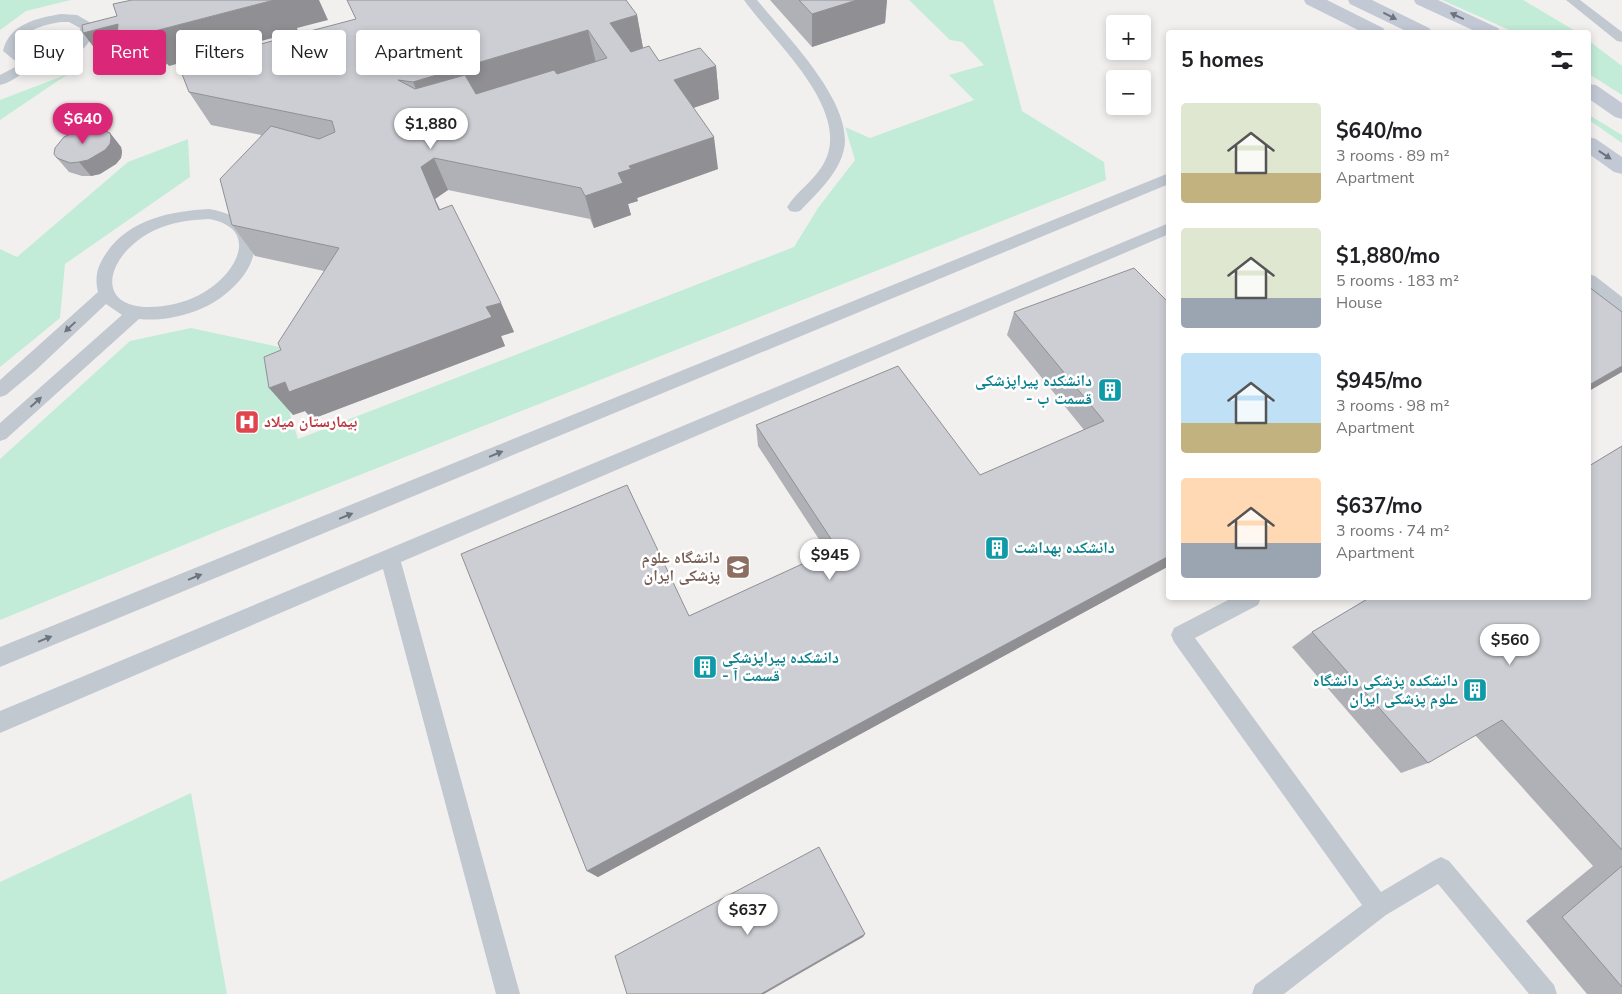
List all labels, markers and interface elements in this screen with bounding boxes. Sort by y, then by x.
one-way arrow [1383,12,1397,20]
one-way arrow [1450,12,1464,20]
map controls [1106,15,1151,115]
button: + [1106,15,1151,60]
chip: Buy [15,30,83,75]
chip: Rent [93,30,166,75]
chip: Filters [176,30,262,75]
chip: New [272,30,346,75]
chip: Apartment [356,30,480,75]
text: 5 homes [1181,46,1264,74]
icon: filters [1548,46,1576,74]
button: − [1106,70,1151,115]
pin: $640 [53,102,113,145]
text: $640 [64,108,102,130]
pin: $1,880 [390,108,472,150]
text: $1,880 [405,113,457,135]
text: $640/mo [1336,117,1422,145]
icon: home [1221,123,1281,183]
text: 3 rooms · 89 m² [1336,145,1449,167]
one-way arrow [1599,151,1612,160]
text: Apartment [1336,167,1414,189]
text: $1,880/mo [1336,242,1440,270]
icon: home [1221,248,1281,308]
text: 5 rooms · 183 m² [1336,270,1459,292]
text: House [1336,292,1382,314]
one-way arrow [65,321,77,333]
text: $945/mo [1336,367,1422,395]
place label: دانشکده پیراپزشکی - قسمت ب [975,370,1092,410]
icon: home [1221,373,1281,433]
building icon: دانشکده پیراپزشکی - قسمت ب [1097,377,1123,403]
text: 3 rooms · 98 m² [1336,395,1449,417]
one-way arrow [30,396,43,407]
hospital icon: بیمارستان میلاد [234,409,260,435]
place label: بیمارستان میلاد [264,411,357,433]
text: Apartment [1336,417,1414,439]
one-way arrow [489,450,504,458]
text: $637/mo [1336,492,1422,520]
icon: home [1221,498,1281,558]
one-way arrow [339,511,353,519]
text: 3 rooms · 74 m² [1336,520,1449,542]
building icon: دانشکده بهداشت [984,535,1010,561]
place label: دانشکده بهداشت [1014,537,1115,559]
pin: $945 [800,538,860,581]
text: Apartment [1336,542,1414,564]
text: $945 [811,544,849,566]
place label: دانشگاه علوم پزشکی ایران [642,547,720,587]
school or university icon: دانشگاه علوم پزشکی ایران [725,554,751,580]
one-way arrow [188,573,203,581]
pin: $560 [1480,624,1540,666]
text: $560 [1491,629,1529,651]
one-way arrow [38,635,53,643]
place label: دانشکده پیراپزشکی - قسمت آ [722,647,839,687]
building icon: دانشکده پیراپزشکی - قسمت آ [692,654,718,680]
place label: دانشکده پزشکی دانشگاه علوم پزشکی ایران [1313,670,1458,710]
building icon: دانشکده پزشکی دانشگاه علوم پزشکی ایران [1462,677,1488,703]
pin: $637 [718,894,778,936]
text: $637 [729,899,767,921]

